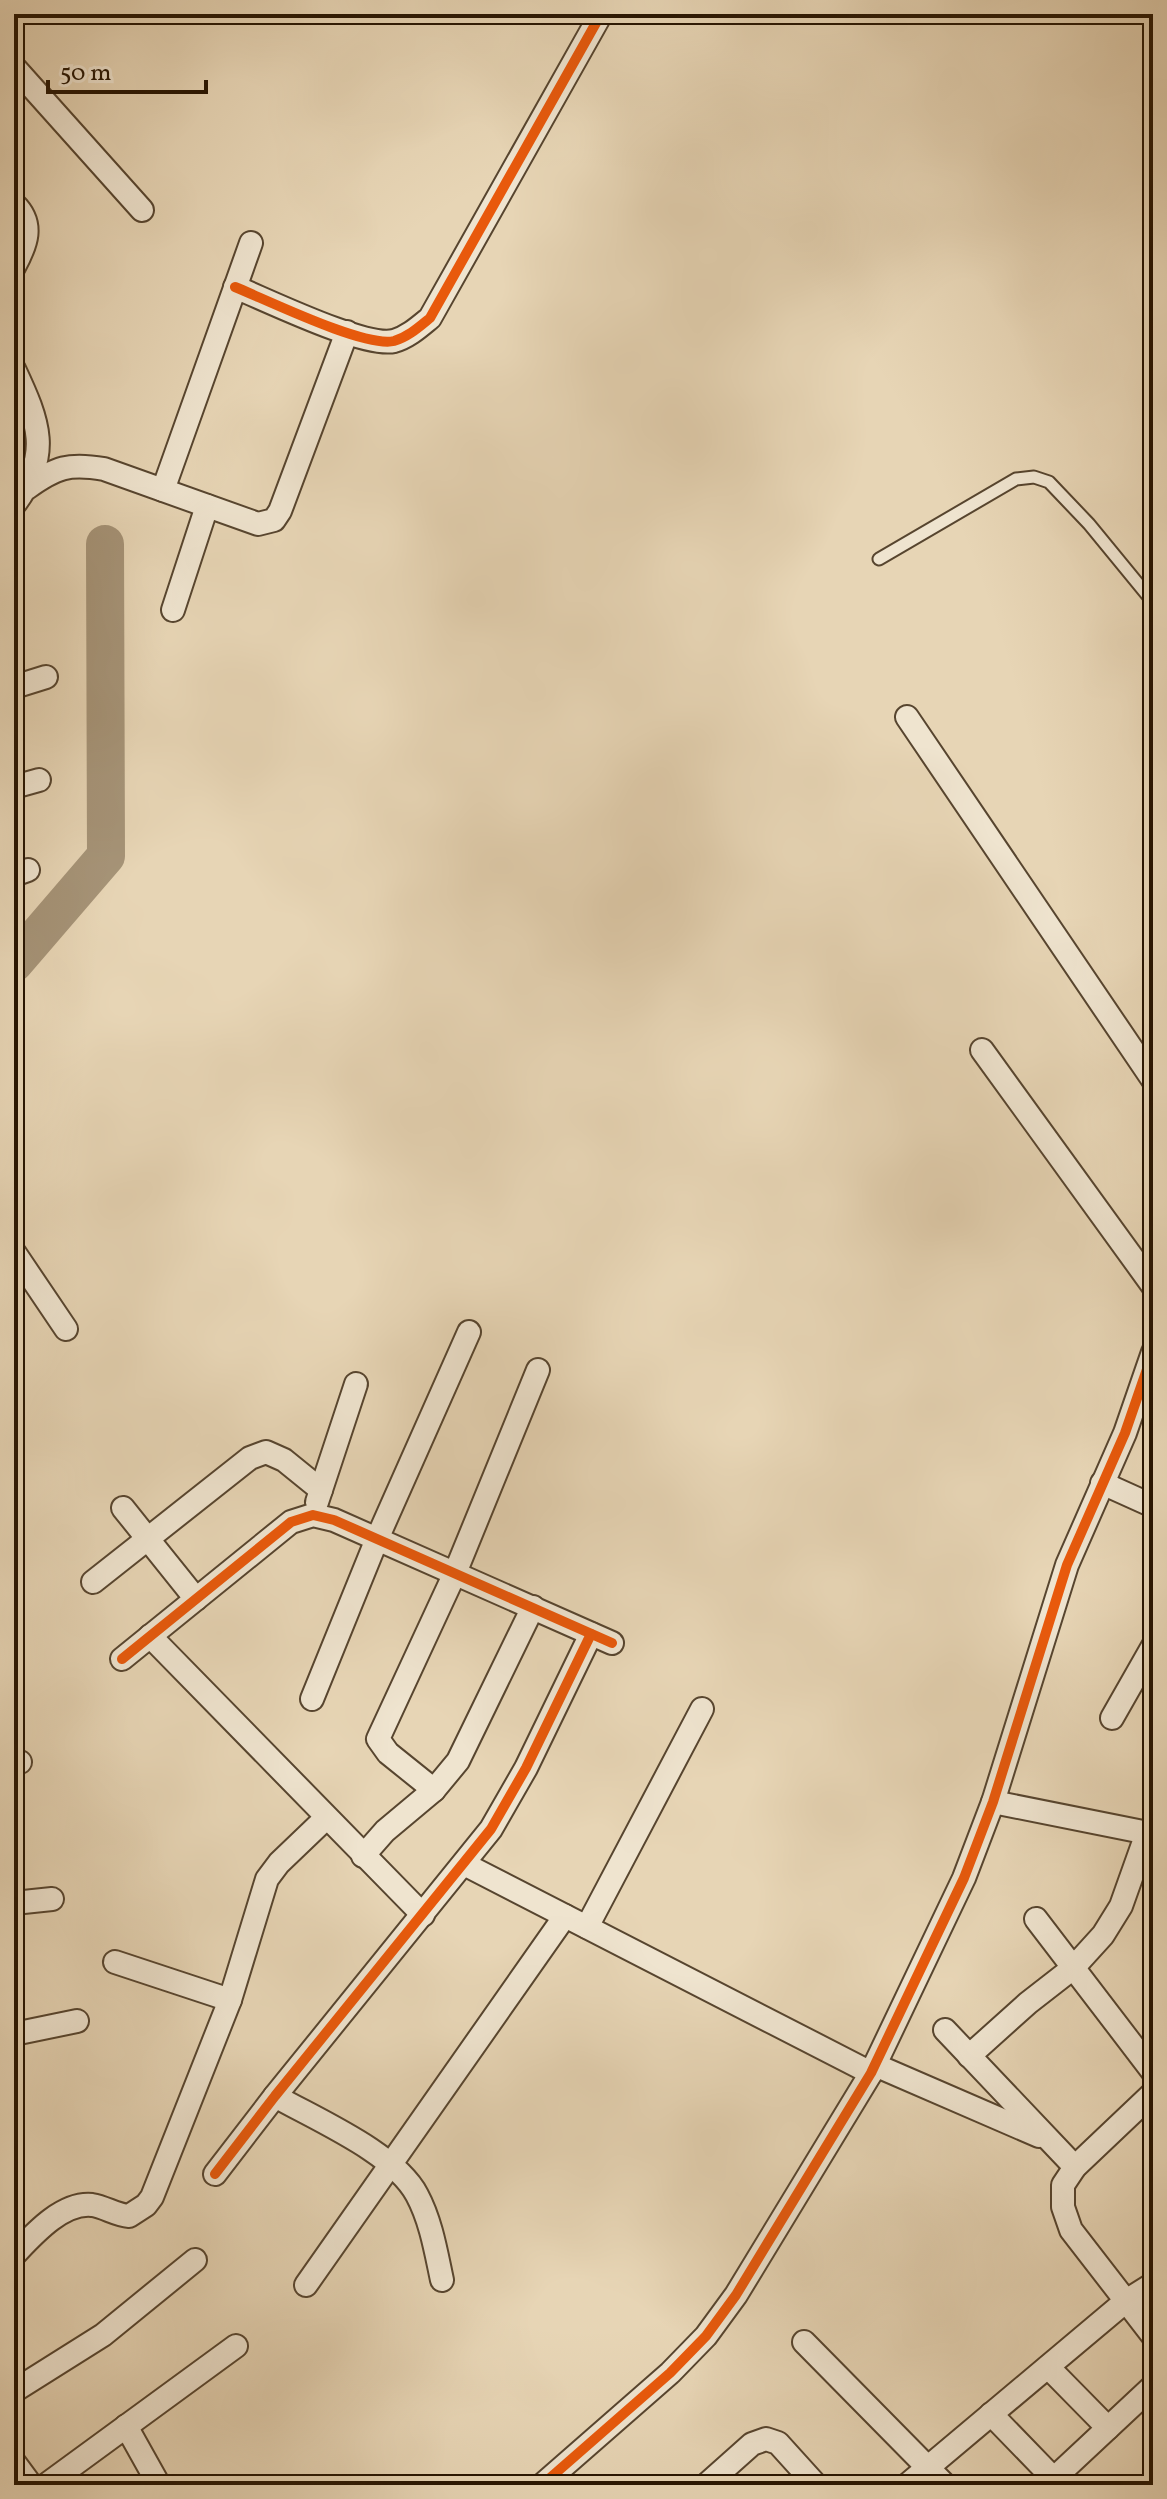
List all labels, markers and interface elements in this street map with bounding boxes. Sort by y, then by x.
scale bar [48,44,206,94]
text: 50 m [60,57,112,91]

